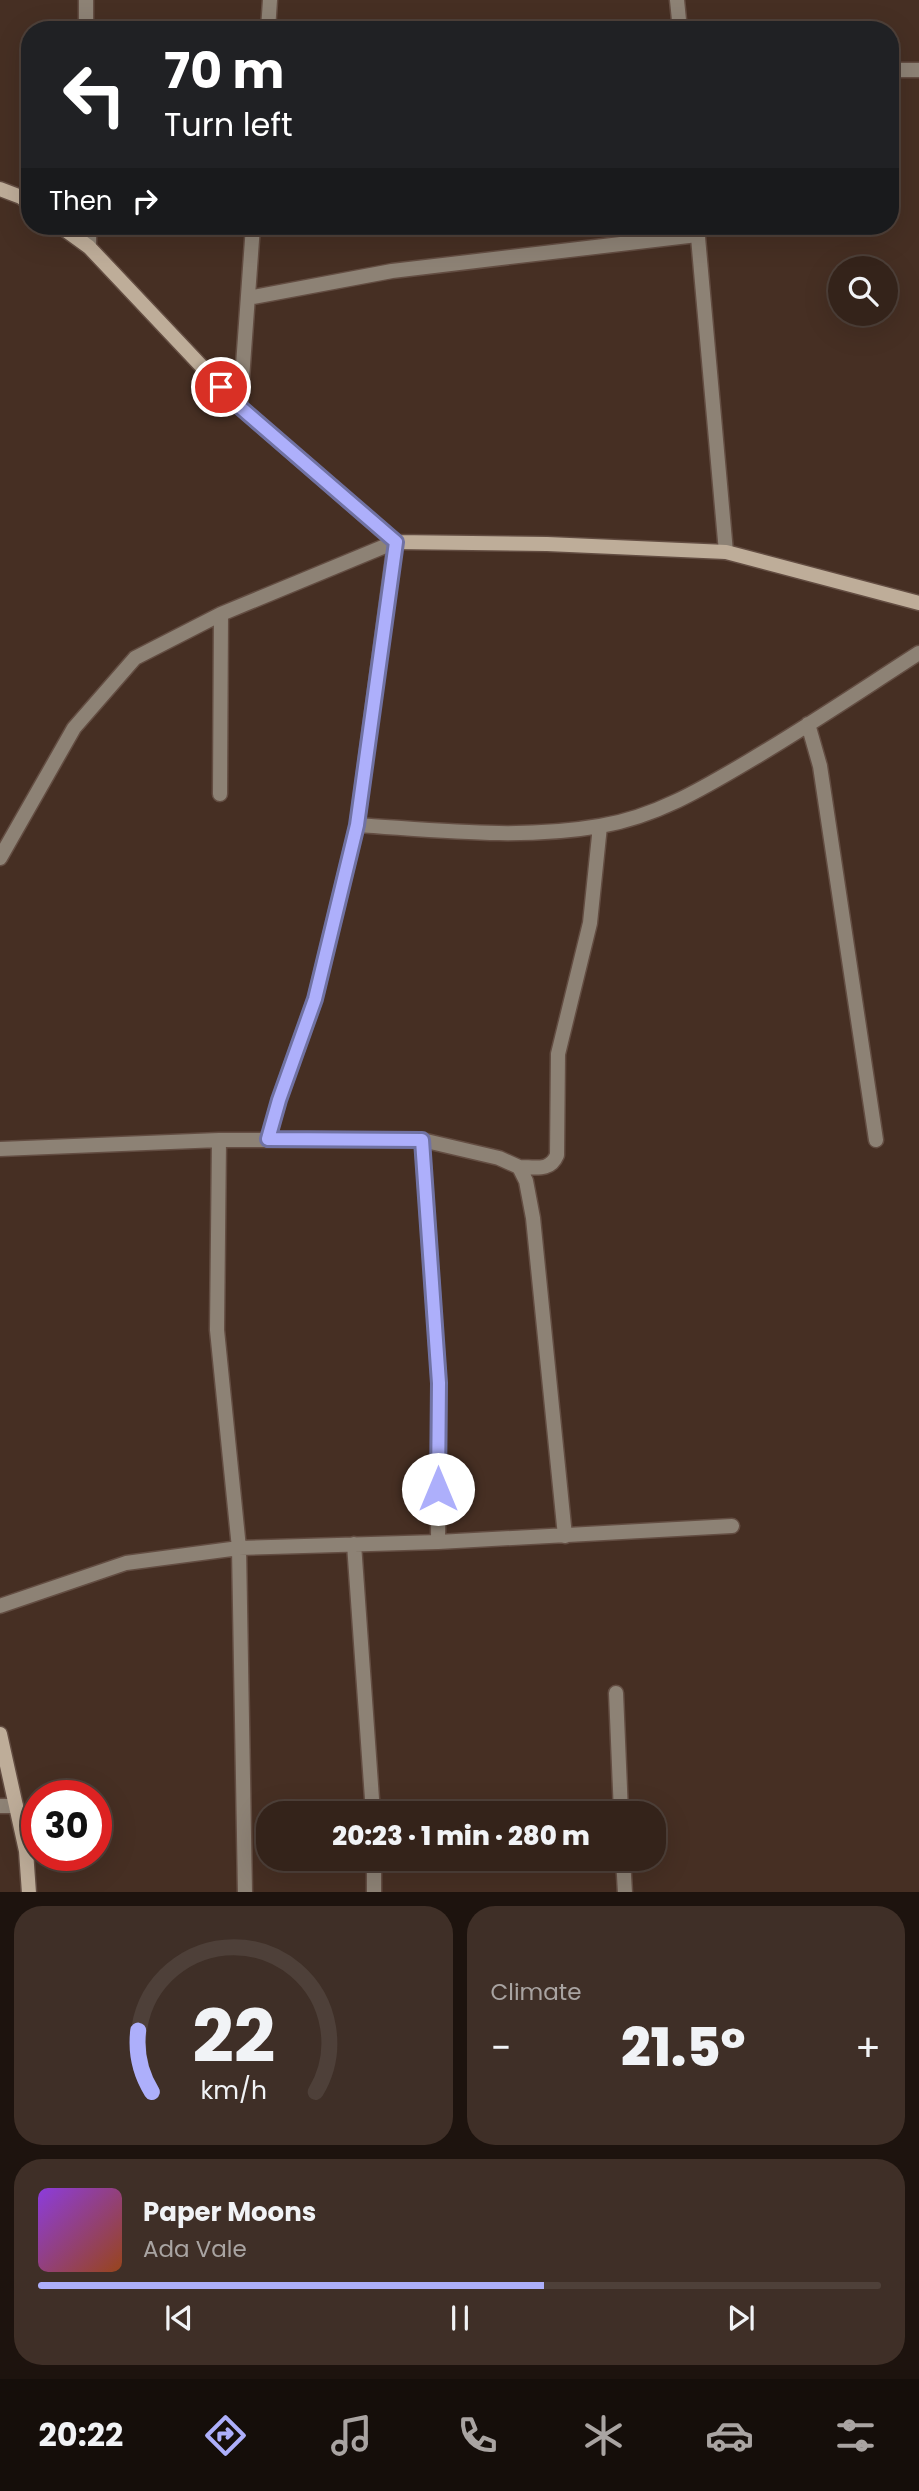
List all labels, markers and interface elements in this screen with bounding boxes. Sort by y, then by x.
text: 70 m [164,37,284,105]
icon: left [49,49,140,140]
text: Turn left [164,102,293,147]
icon: right [126,182,164,220]
text: Then [49,183,112,219]
map controls [828,256,898,326]
button: search [828,256,898,326]
pin [191,357,251,417]
icon: arrive [202,368,240,406]
position arrow [401,1452,475,1526]
speed limit sign: 30 [21,1780,112,1871]
text: 20:23 · 1 min · 280 m [332,1818,590,1854]
text: Climate [491,1976,581,2008]
text: 22 [192,1986,275,2087]
text: 21.5° [621,2011,745,2084]
text: − [491,2021,511,2074]
text: + [855,2021,881,2074]
text: km/h [200,2072,267,2107]
text: Paper Moons [143,2194,316,2230]
text: Ada Vale [143,2233,247,2265]
icon: previous [160,2299,198,2337]
icon: pause [441,2299,479,2337]
icon: next [722,2299,760,2337]
icon: directions [201,2411,250,2460]
icon: music [327,2411,376,2460]
icon: phone [453,2411,502,2460]
icon: climate [579,2411,628,2460]
icon: car [705,2411,754,2460]
icon: filters [831,2411,880,2460]
text: 20:22 [39,2412,123,2457]

